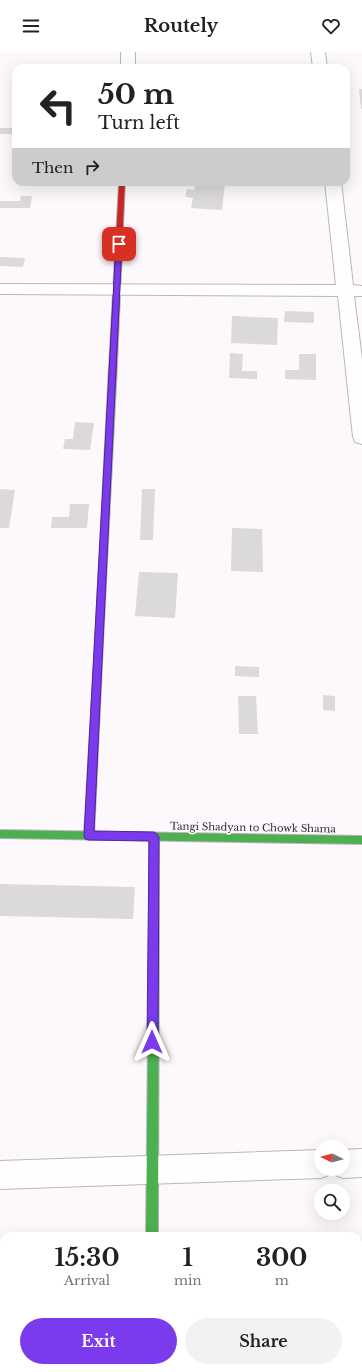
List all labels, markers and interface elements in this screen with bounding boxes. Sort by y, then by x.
icon: menu [20,15,42,37]
text: Routely [144,15,218,37]
icon: heart [320,15,342,37]
text: 50 m [98,77,174,112]
icon: left [32,80,84,132]
text: Turn left [98,112,180,134]
icon: right [81,156,103,178]
text: Then [32,158,73,177]
pin [102,227,136,261]
icon: arrive [108,233,130,255]
street label: Tangi Shadyan to Chowk Shama [170,820,336,835]
position arrow [131,1021,173,1063]
north arrow [314,1140,350,1176]
map controls [314,1140,350,1220]
button: search [314,1184,350,1220]
text: 15:30 [55,1243,120,1272]
text: 1 [182,1243,193,1272]
text: 300 [256,1243,307,1272]
text: Arrival [64,1272,110,1289]
text: min [174,1272,201,1289]
text: m [275,1272,289,1289]
button: Exit [20,1318,177,1364]
button: Share [185,1318,342,1364]

